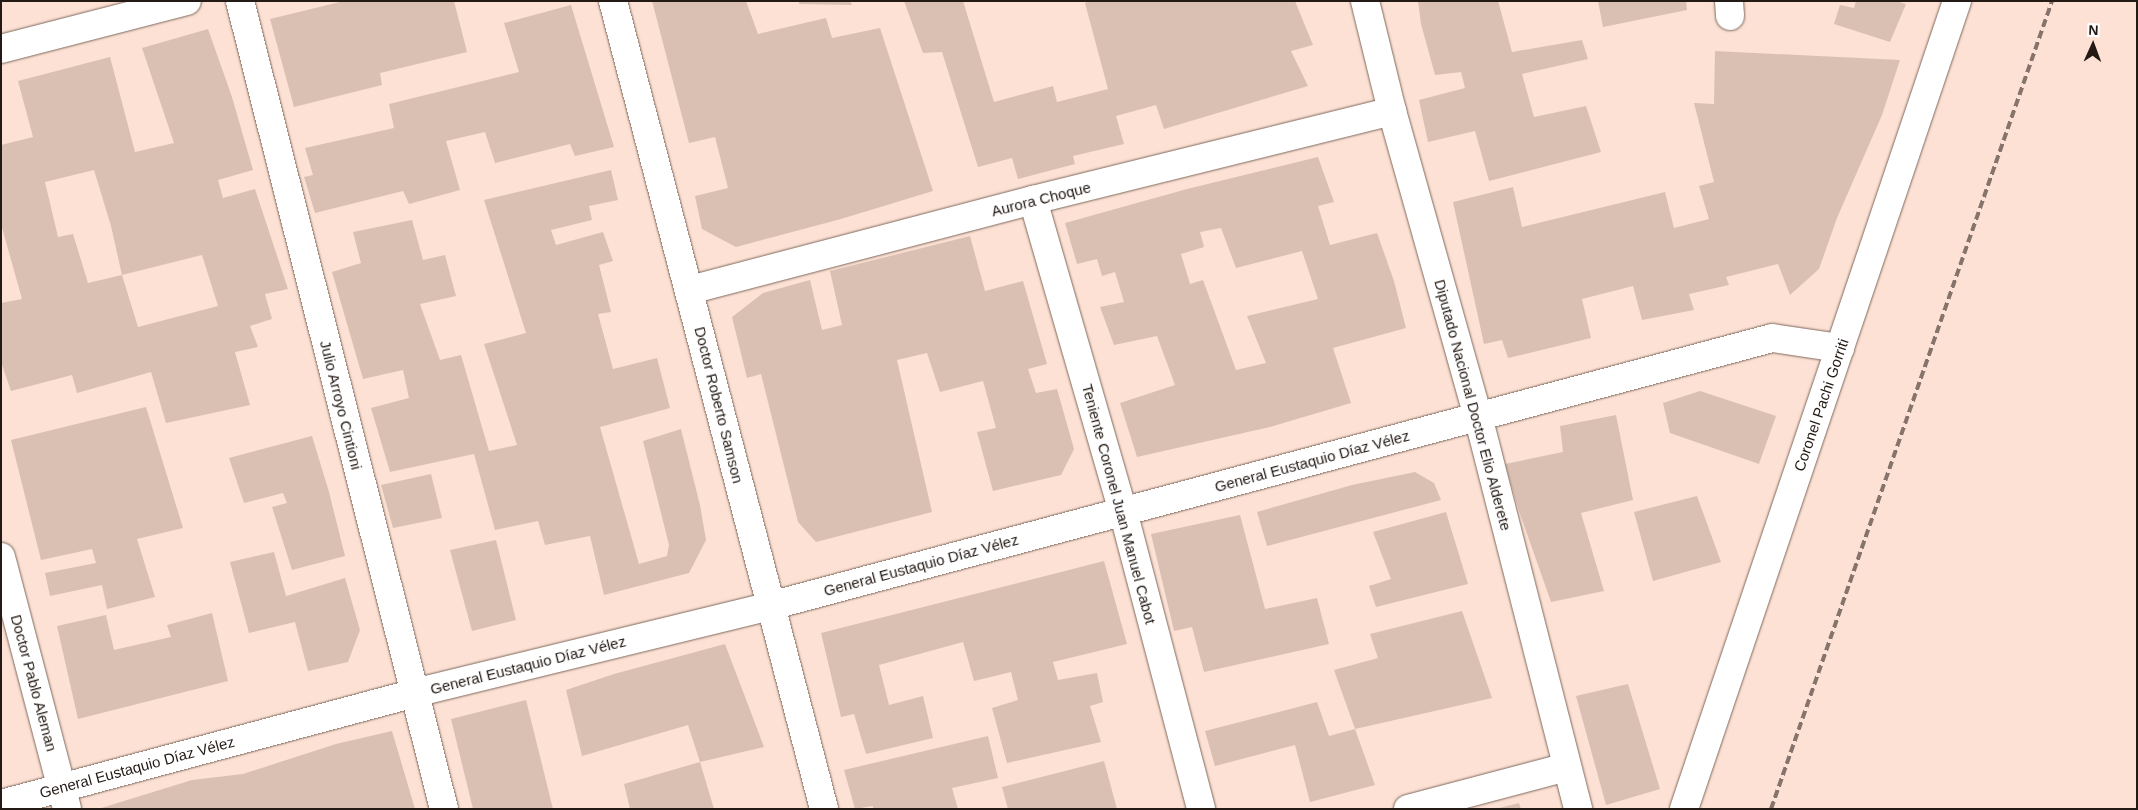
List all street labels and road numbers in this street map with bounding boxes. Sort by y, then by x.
street label: Aurora Choque [989,178,1093,220]
street label: Diputado Nacional Doctor Elio Alderete [1431,277,1515,533]
street label: Doctor Roberto Samson [691,325,747,485]
street label: Coronel Pachi Gorriti [1790,336,1852,474]
street label: Julio Arroyo Cintioni [316,338,366,472]
street label: Teniente Coronel Juan Manuel Cabot [1078,382,1160,626]
street label: General Eustaquio Díaz Vélez [1213,426,1411,496]
street label: General Eustaquio Díaz Vélez [822,530,1020,600]
street label: Doctor Pablo Aleman [7,612,61,754]
street label: General Eustaquio Díaz Vélez [428,632,628,698]
street label: General Eustaquio Díaz Vélez [38,732,236,802]

